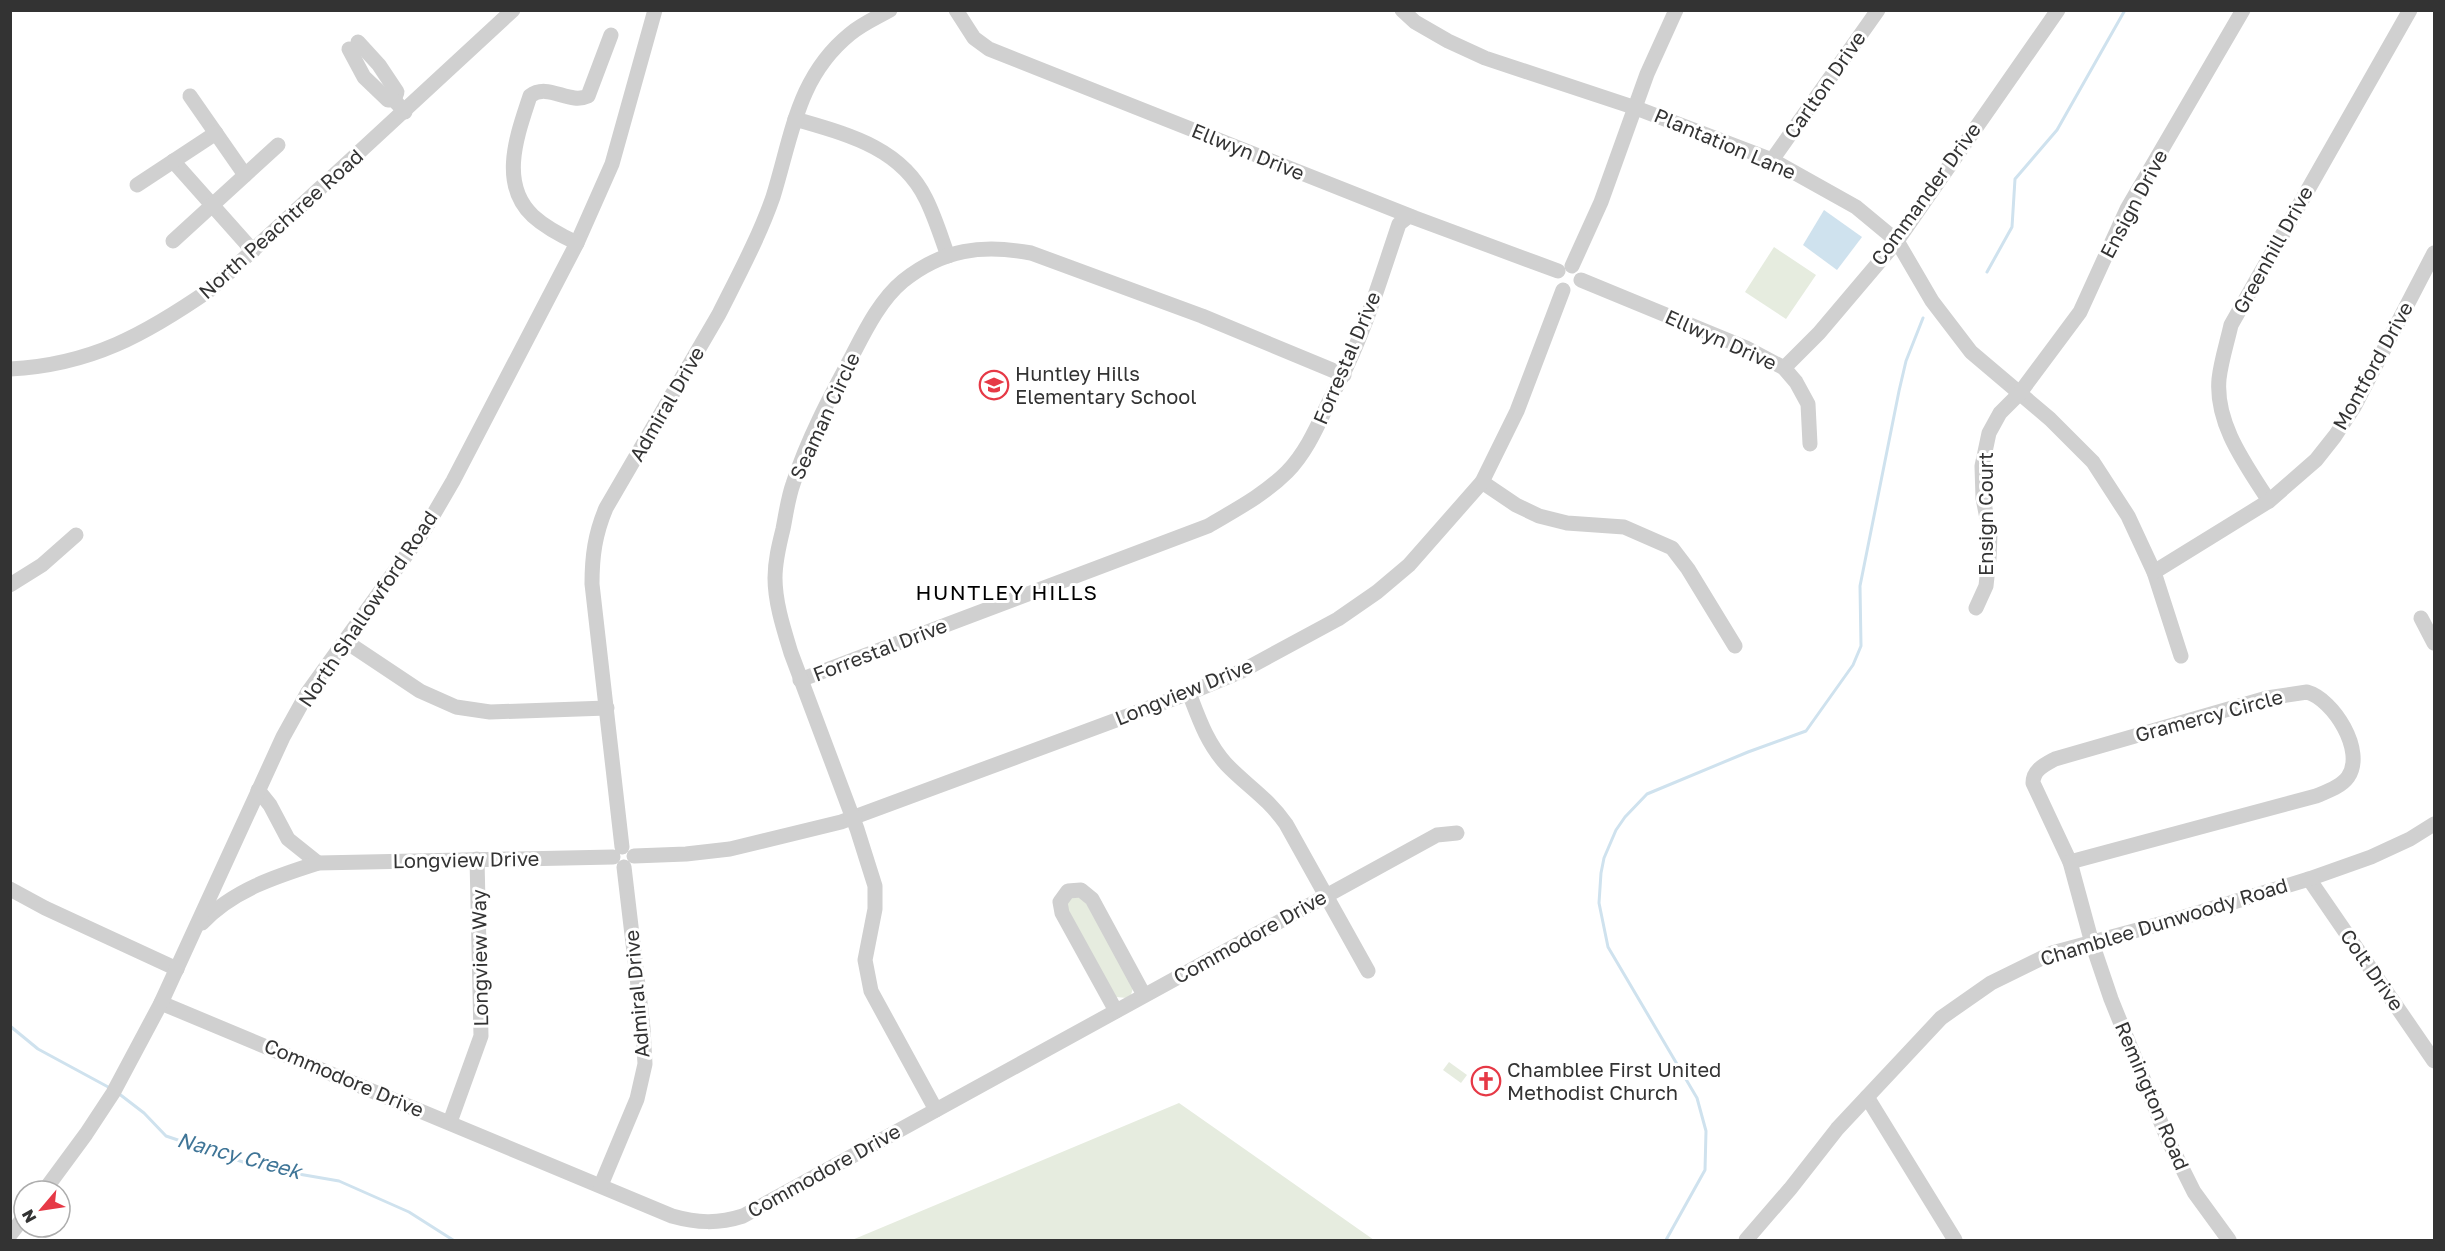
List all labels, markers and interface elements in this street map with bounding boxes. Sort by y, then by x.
street label: Carlton Drive [1778,26,1870,143]
street label: Plantation Lane [1651,102,1800,184]
street label: Commander Drive [1865,117,1985,270]
street label: Ellwyn Drive [1188,118,1308,185]
street label: North Peachtree Road [193,143,367,303]
street label: Ensign Drive [2094,145,2172,262]
street label: Greenhill Drive [2227,181,2317,318]
street label: Forrestal Drive [1307,288,1385,427]
street label: Montford Drive [2327,297,2417,434]
street label: Ellwyn Drive [1662,304,1781,374]
street label: Admiral Drive [624,342,709,465]
street label: Seaman Circle [784,348,864,483]
place label: Huntley Hills Elementary School [1015,361,1197,408]
school or university icon: Huntley Hills Elementary School [978,369,1010,401]
street label: Ensign Court [1973,452,1997,576]
street label: North Shallowford Road [293,506,442,711]
district label: HUNTLEY HILLS [916,579,1098,605]
street label: Forrestal Drive [809,612,950,686]
street label: Longview Drive [1111,653,1256,730]
street label: Gramercy Circle [2132,684,2285,746]
street label: Longview Drive [393,846,539,872]
street label: Chamblee Dunwoody Road [2037,872,2290,970]
street label: Commodore Drive [1169,884,1330,988]
street label: Longview Way [466,889,492,1027]
street label: Colt Drive [2336,924,2410,1015]
street label: Admiral Drive [618,929,654,1059]
street label: Remington Road [2111,1018,2195,1173]
street label: Commodore Drive [261,1033,428,1122]
place label: Chamblee First United Methodist Church [1507,1057,1721,1104]
church icon: Chamblee First United Methodist Church [1470,1065,1502,1097]
street label: Commodore Drive [743,1118,904,1222]
water label: Nancy Creek [174,1126,306,1185]
north arrow [12,1179,72,1239]
text: N [17,1206,41,1226]

